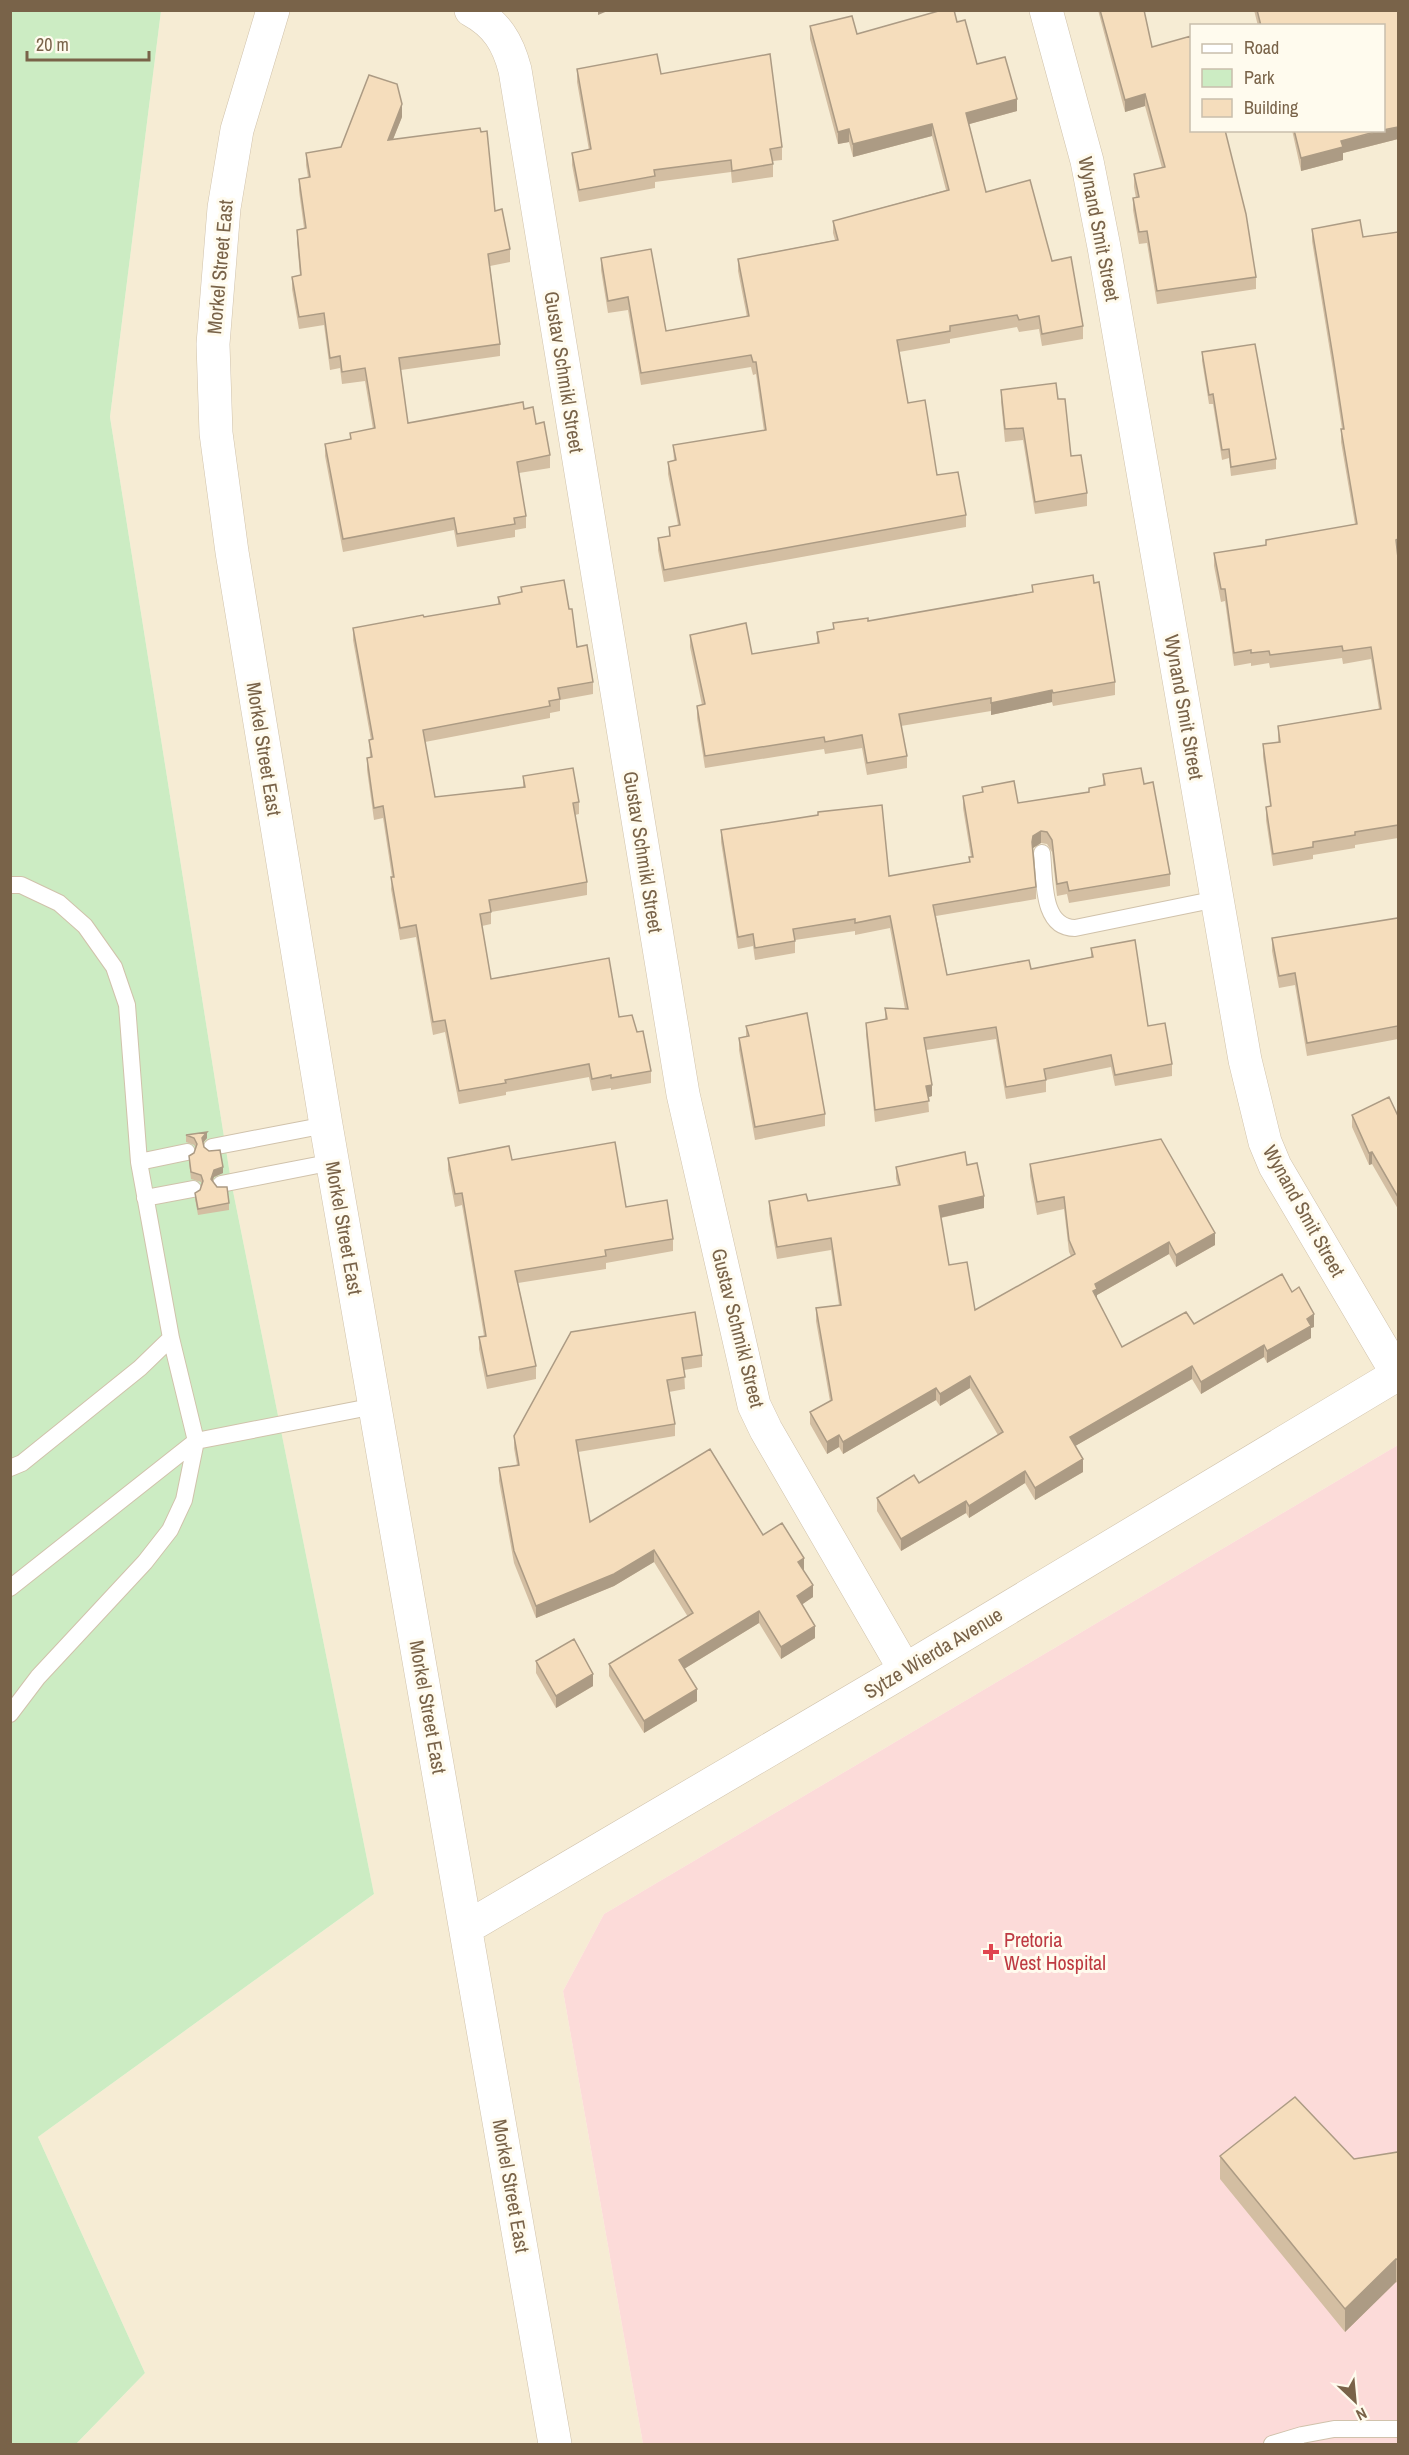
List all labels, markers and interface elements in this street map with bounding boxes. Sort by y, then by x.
scale bar [27,24,148,62]
legend [1190,24,1385,132]
text: 20 m [36,32,69,57]
text: Road [1244,35,1279,60]
text: Park [1244,65,1275,90]
text: Building [1244,95,1299,120]
street label: Wynand Smit Street [1072,154,1127,304]
street label: Morkel Street East [200,198,239,335]
street label: Gustav Schmikl Street [538,289,591,455]
street label: Wynand Smit Street [1158,632,1211,782]
street label: Morkel Street East [241,680,288,818]
street label: Gustav Schmikl Street [617,769,670,935]
street label: Wynand Smit Street [1257,1140,1352,1282]
street label: Morkel Street East [319,1159,370,1297]
street label: Gustav Schmikl Street [706,1245,771,1411]
street label: Sytze Wierda Avenue [858,1600,1007,1705]
street label: Morkel Street East [403,1638,454,1776]
place label: Pretoria West Hospital [1004,1926,1106,1976]
marker: Pretoria West Hospital [982,1943,1000,1961]
street label: Morkel Street East [486,2117,537,2255]
north arrow [1325,2371,1385,2431]
text: N [1352,2403,1371,2426]

